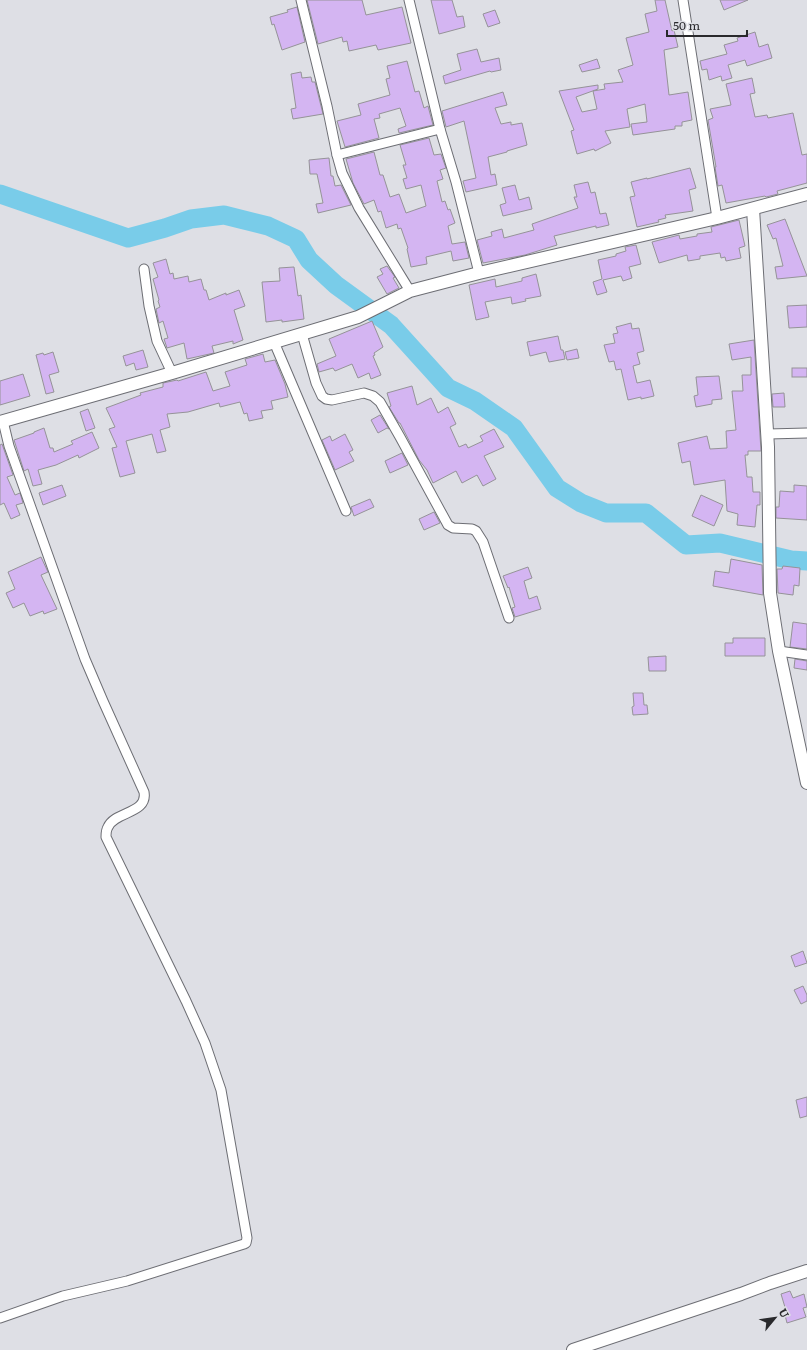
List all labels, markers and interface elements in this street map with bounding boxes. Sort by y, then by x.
scale bar [667,12,747,38]
text: 50 m [673,16,700,34]
north arrow [755,1298,795,1338]
text: U [776,1305,794,1321]

